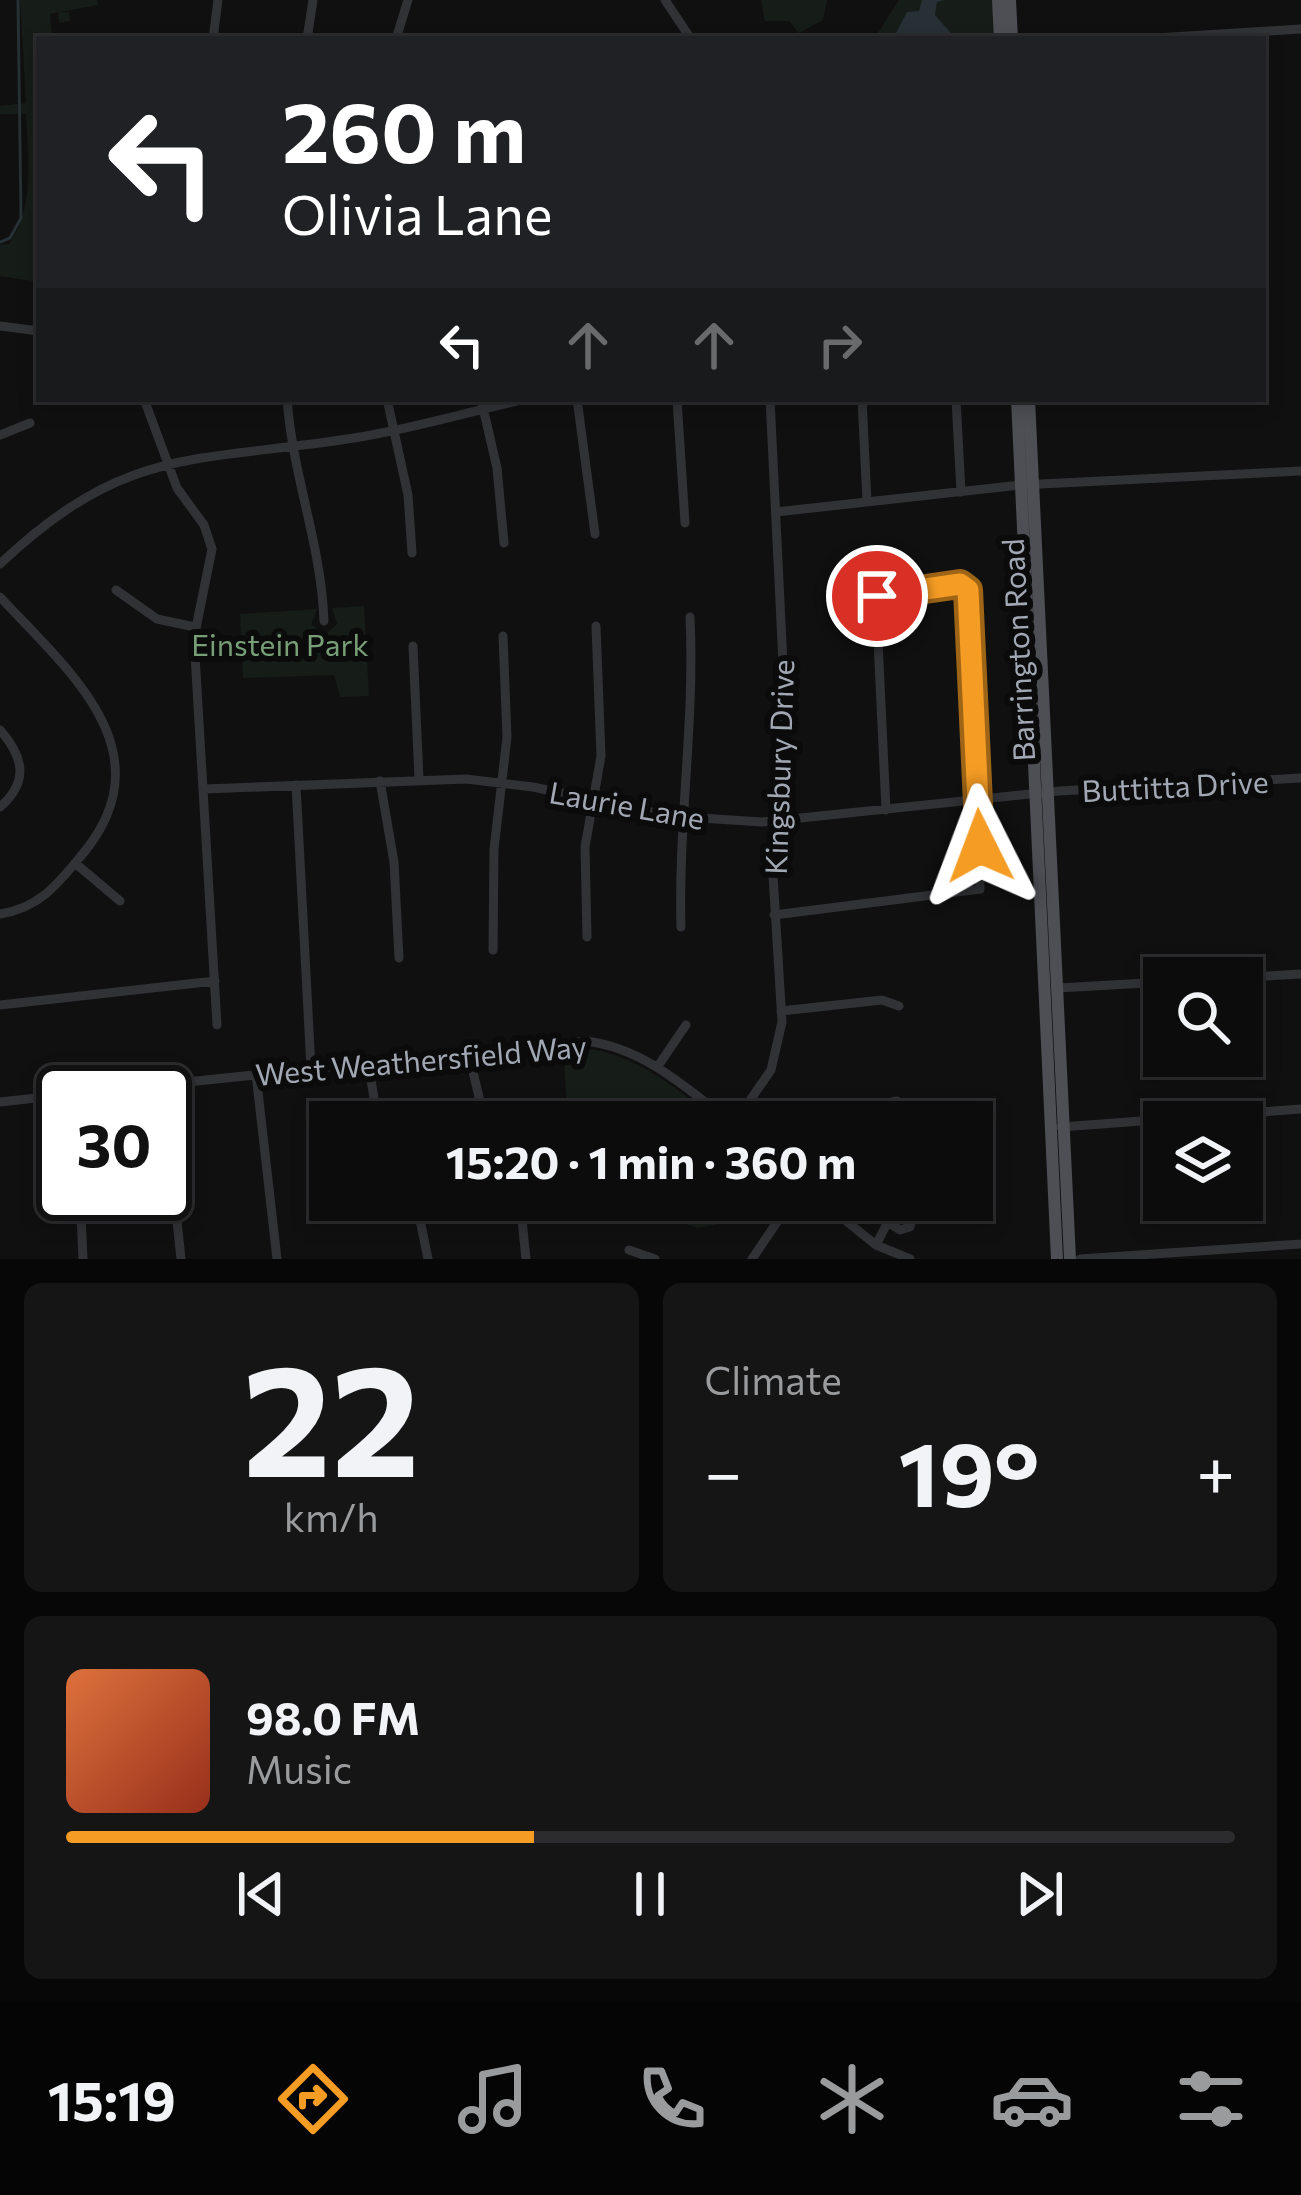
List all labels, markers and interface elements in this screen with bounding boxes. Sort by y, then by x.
text: 260 m [282,78,526,180]
icon: left [84,84,240,240]
text: Olivia Lane [282,180,552,246]
icon: left [429,312,495,378]
icon: ahead [555,312,621,378]
icon: ahead [681,312,747,378]
icon: right [807,312,873,378]
street label: Barrington Road [993,538,1041,762]
pin [826,545,928,647]
icon: arrive [844,563,910,629]
park label: Einstein Park [191,625,369,662]
street label: Kingsbury Drive [756,659,800,875]
street label: Buttitta Drive [1081,762,1269,808]
street label: Laurie Lane [547,772,707,836]
position arrow [917,783,1043,909]
map controls [1143,957,1263,1221]
button: search [1143,957,1263,1077]
street label: West Weathersfield Way [254,1026,588,1092]
speed limit sign: 30 [36,1065,192,1221]
button: layers [1143,1101,1263,1221]
text: 15:20 · 1 min · 360 m [446,1133,856,1188]
text: 22 [242,1318,420,1509]
text: Climate [705,1355,842,1403]
text: 19° [898,1415,1040,1526]
text: − [705,1430,742,1511]
text: + [1196,1430,1235,1511]
text: km/h [284,1492,379,1540]
text: 98.0 FM [246,1689,420,1744]
text: Music [246,1744,352,1792]
icon: previous [228,1861,294,1927]
icon: pause [617,1861,683,1927]
icon: next [1007,1861,1073,1927]
icon: directions [271,2057,355,2141]
icon: music [451,2057,535,2141]
icon: phone [630,2057,714,2141]
icon: climate [810,2057,894,2141]
icon: car [990,2057,1074,2141]
icon: filters [1169,2057,1253,2141]
text: 15:19 [48,2066,176,2132]

